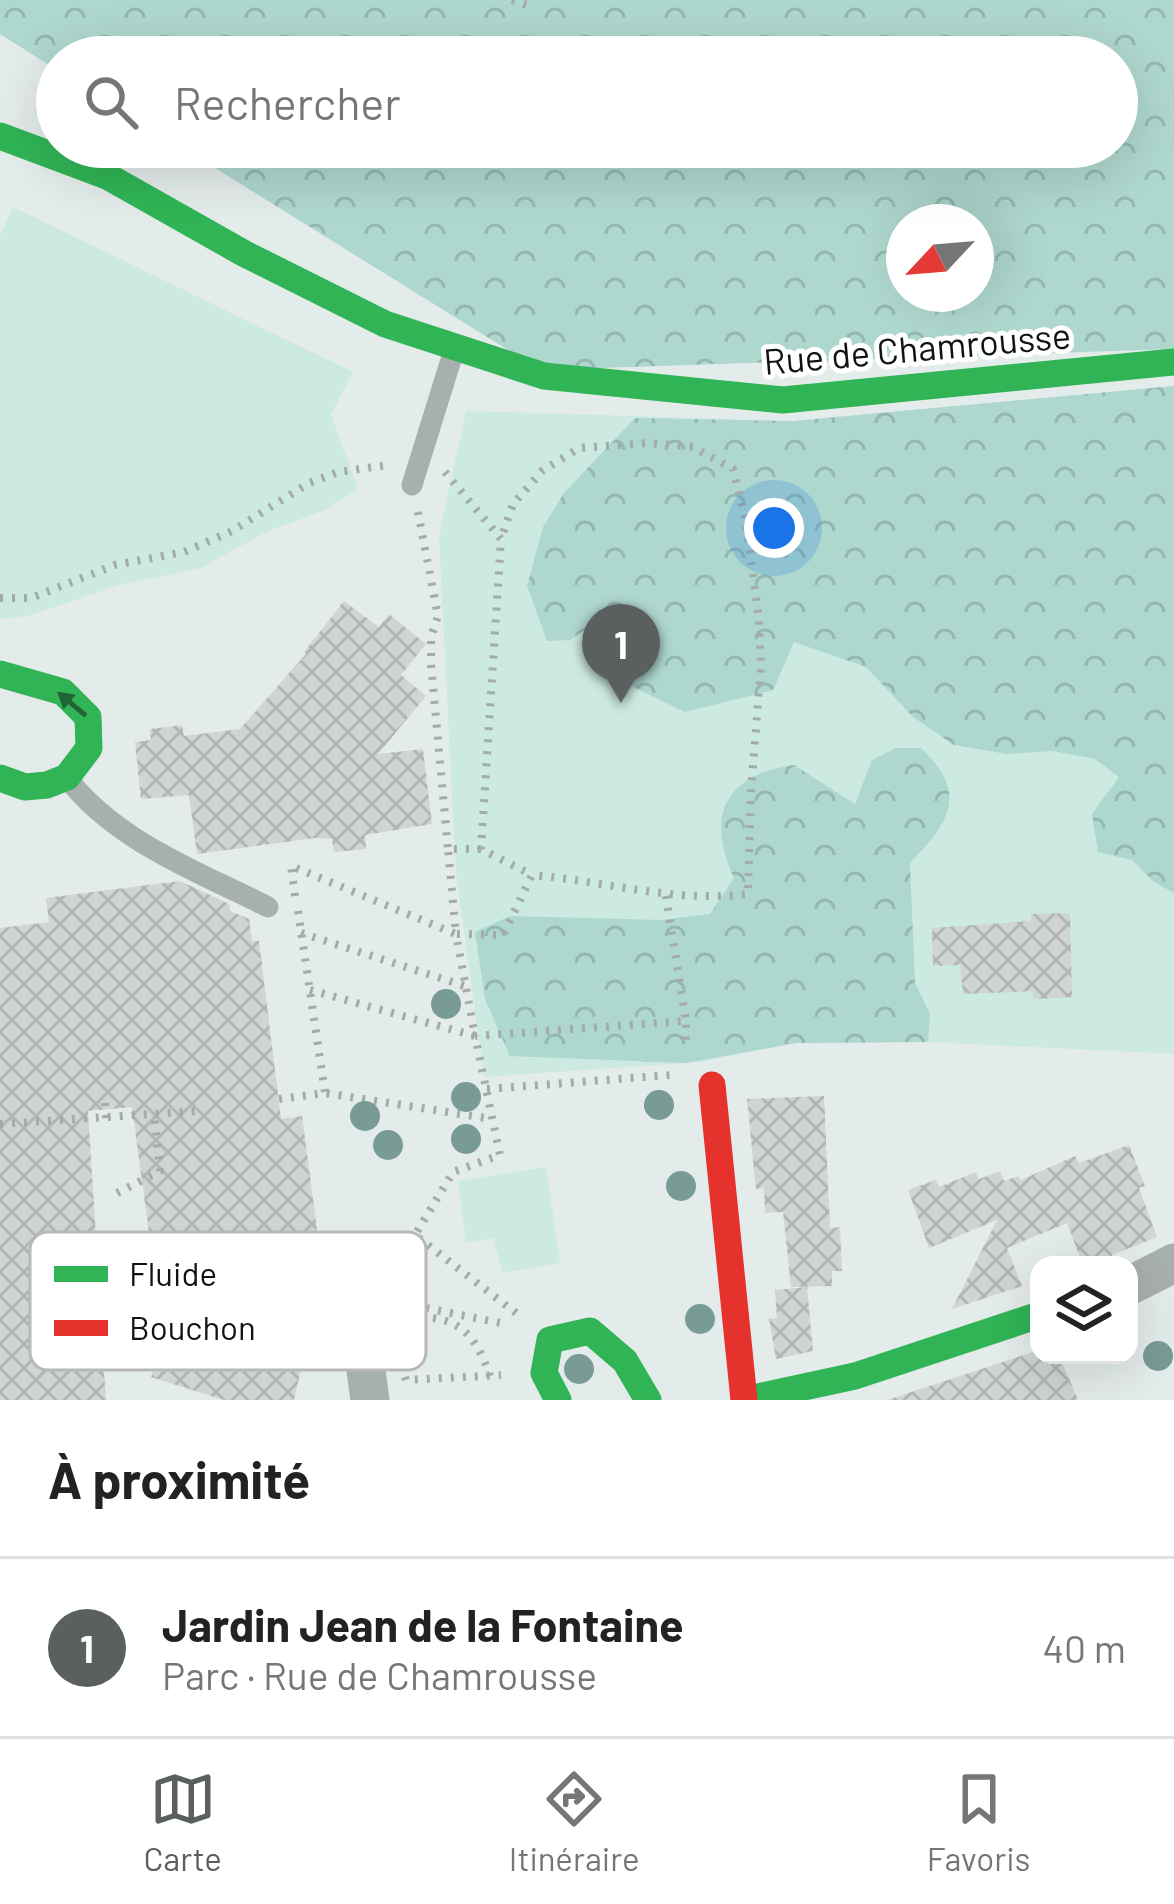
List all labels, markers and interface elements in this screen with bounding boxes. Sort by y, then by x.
search box [36,36,1138,168]
icon: search [78,69,144,135]
text: Rechercher [174,75,401,129]
north arrow [886,204,994,312]
street label: Rue de Chamrousse [762,312,1072,382]
your location [744,498,804,558]
pin: 1 [582,604,660,703]
one-way arrow [57,691,87,717]
legend [30,1232,426,1370]
text: Fluide [129,1253,217,1293]
map controls [1030,1256,1138,1364]
button: layers [1030,1256,1138,1364]
text: Bouchon [129,1307,256,1347]
text: À proximité [48,1448,310,1509]
text: Jardin Jean de la Fontaine [162,1597,684,1651]
text: 1 [80,1624,94,1671]
text: 40 m [1042,1624,1126,1671]
text: Parc · Rue de Chamrousse [162,1651,597,1698]
tab: Carte [144,1766,222,1878]
tab: Itinéraire [509,1766,640,1878]
tab: Favoris [927,1766,1030,1878]

